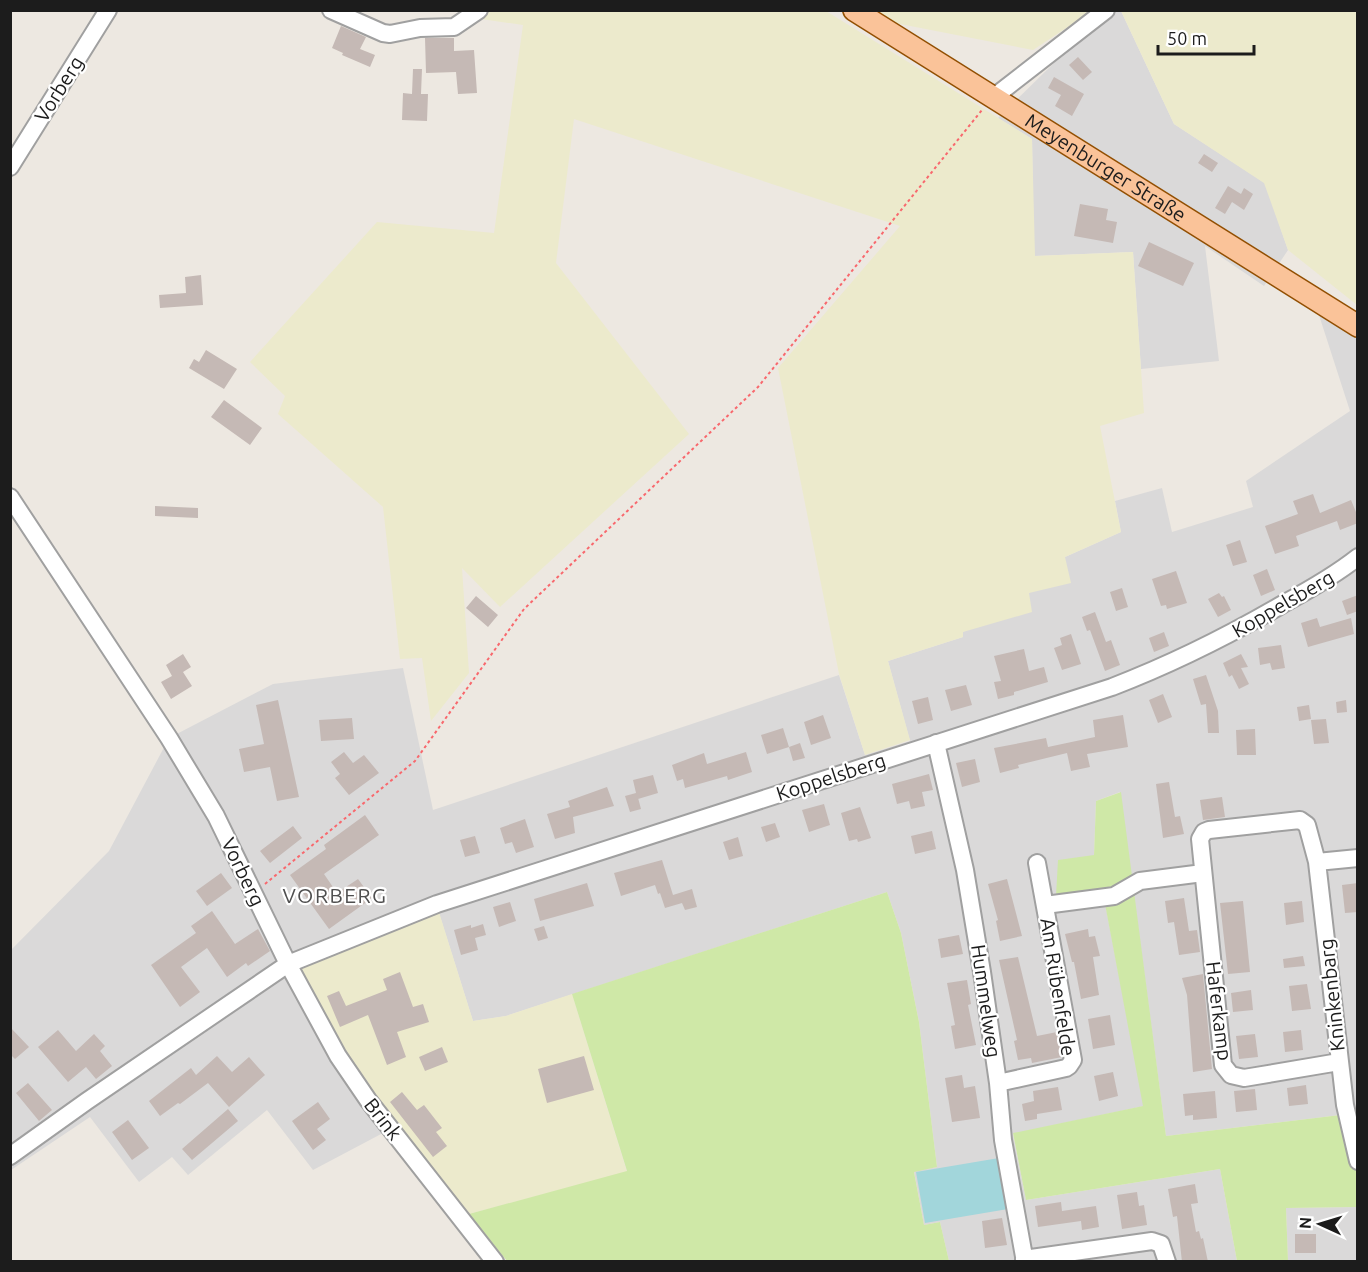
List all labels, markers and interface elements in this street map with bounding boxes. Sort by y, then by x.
scale bar [1158,18,1254,56]
text: 50 m [1167,28,1207,48]
street label: Vorberg [29,52,88,126]
street label: Meyenburger Straße [1021,108,1190,226]
street label: Koppelsberg [1228,565,1338,642]
street label: Koppelsberg [773,748,889,805]
street label: Vorberg [217,834,270,910]
district label: VORBERG [283,883,387,907]
street label: Am Rübenfelde [1036,916,1081,1058]
street label: Kninkenbarg [1314,938,1349,1053]
street label: Hummelweg [967,943,1006,1059]
street label: Haferkamp [1202,960,1237,1062]
street label: Brink [360,1093,407,1144]
north arrow [1290,1194,1350,1254]
text: N [1296,1216,1314,1230]

